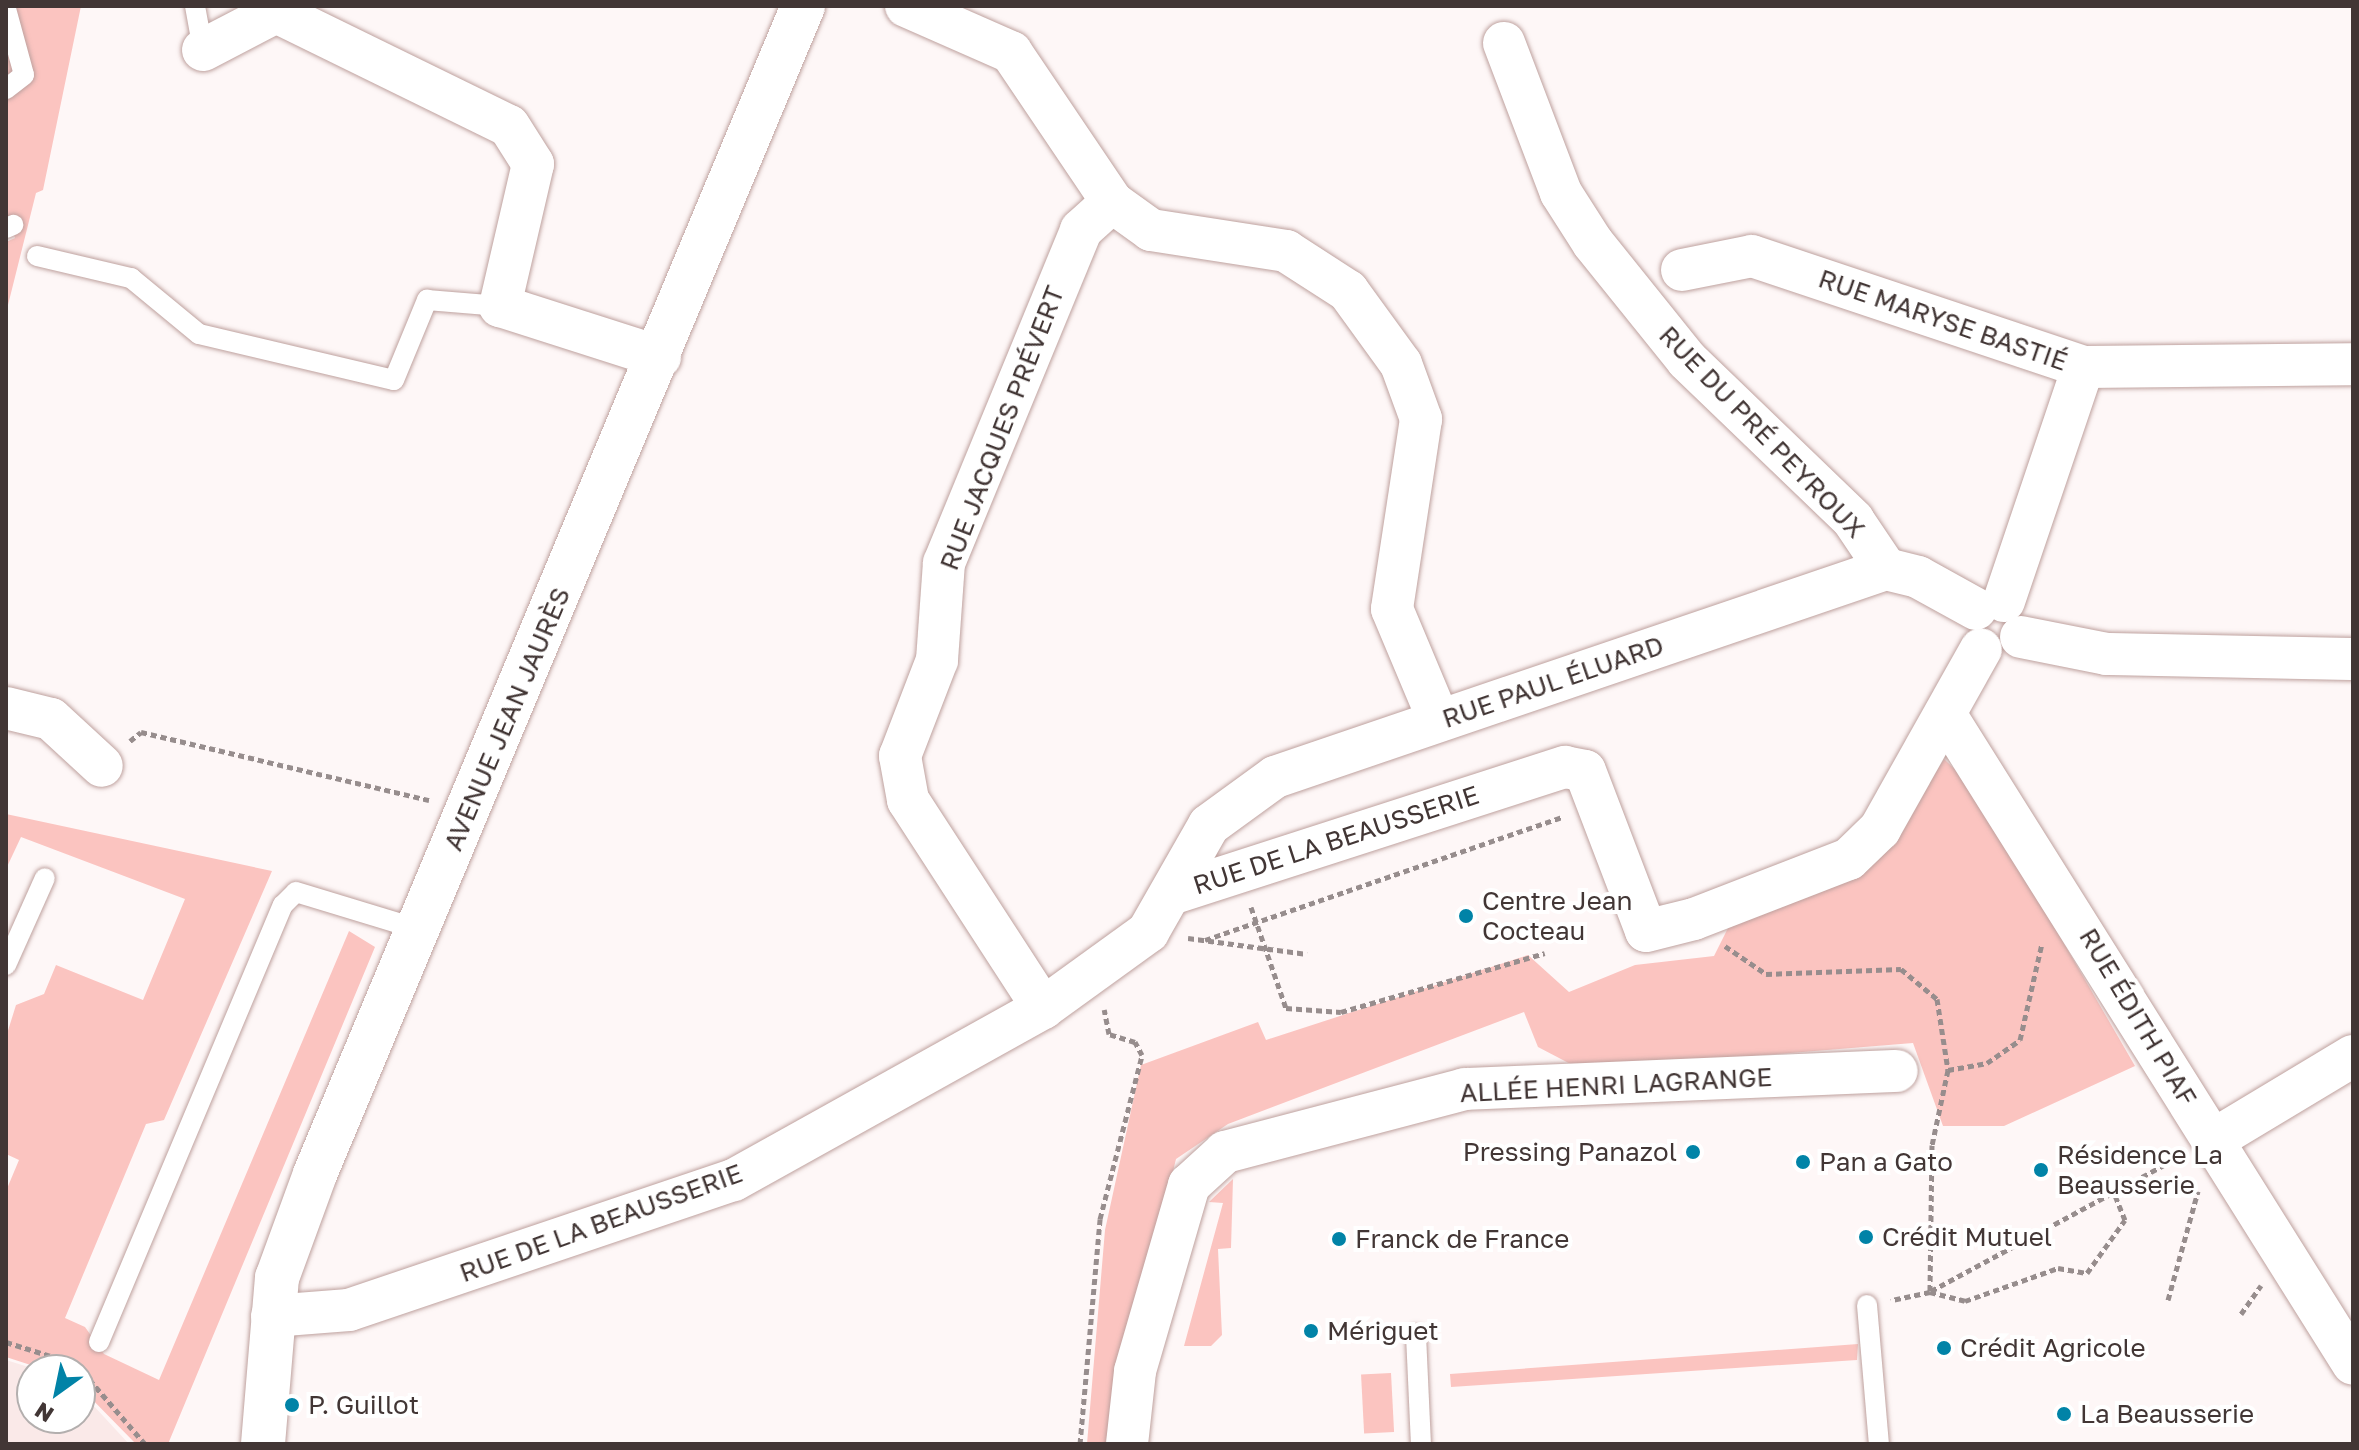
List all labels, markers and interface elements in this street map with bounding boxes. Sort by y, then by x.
street label: RUE MARYSE BASTIÉ [1814,263,2072,377]
street label: RUE JACQUES PRÉVERT [933,282,1071,574]
street label: RUE DU PRÉ PEYROUX [1653,320,1871,544]
street label: AVENUE JEAN JAURÈS [437,583,577,855]
street label: RUE PAUL ÉLUARD [1438,629,1668,735]
street label: RUE DE LA BEAUSSERIE [1189,779,1483,901]
place label: Centre Jean Cocteau [1482,885,1633,946]
marker: Centre Jean Cocteau [1457,907,1475,925]
street label: RUE ÉDITH PIAF [2073,923,2203,1111]
street label: ALLÉE HENRI LAGRANGE [1459,1061,1773,1109]
place label: Pressing Panazol [1463,1136,1677,1168]
place label: Résidence La Beausserie [2057,1139,2223,1200]
marker: Pressing Panazol [1684,1143,1702,1161]
place label: Pan a Gato [1819,1146,1953,1178]
marker: Pan a Gato [1794,1153,1812,1171]
street label: RUE DE LA BEAUSSERIE [455,1157,747,1289]
marker: Résidence La Beausserie [2032,1161,2050,1179]
place label: Crédit Mutuel [1882,1221,2052,1253]
place label: Franck de France [1355,1223,1569,1255]
marker: Crédit Mutuel [1857,1228,1875,1246]
marker: Franck de France [1330,1230,1348,1248]
place label: Mériguet [1327,1315,1439,1347]
marker: Mériguet [1302,1322,1320,1340]
place label: Crédit Agricole [1960,1332,2146,1364]
marker: Crédit Agricole [1935,1339,1953,1357]
north arrow [16,1354,96,1434]
place label: P. Guillot [308,1389,419,1421]
marker: P. Guillot [283,1396,301,1414]
text: N [29,1397,58,1429]
place label: La Beausserie [2080,1398,2254,1430]
marker: La Beausserie [2055,1405,2073,1423]

